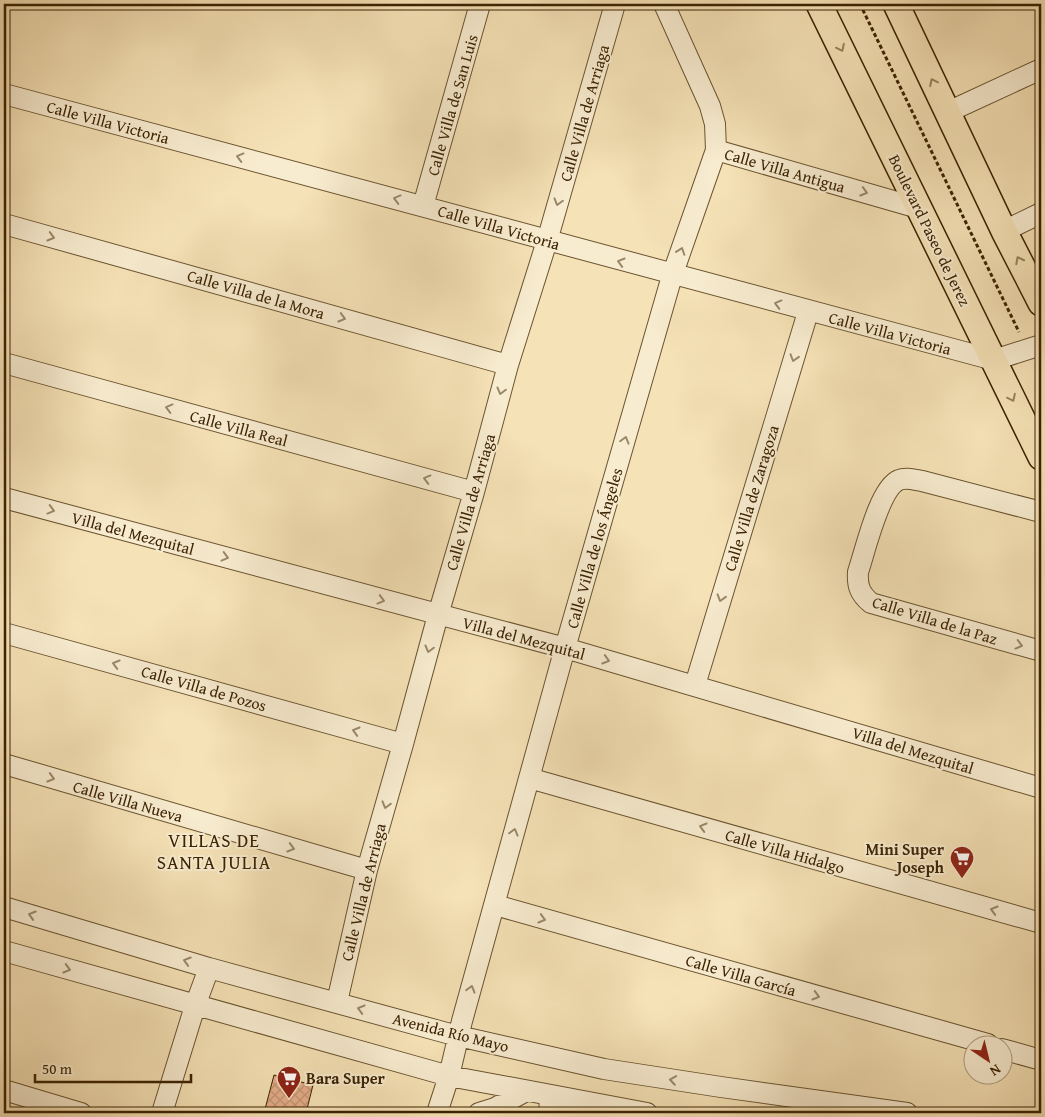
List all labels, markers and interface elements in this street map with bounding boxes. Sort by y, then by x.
street label: Calle Villa de San Luis [420,31,484,179]
street label: Calle Villa de Arriaga [553,41,615,184]
one-way arrow [834,43,845,52]
one-way arrow [929,78,939,87]
street label: Calle Villa Victoria [44,94,172,150]
street label: Calle Villa Antigua [722,141,848,199]
street label: Boulevard Paseo de Jerez [883,150,977,310]
one-way arrow [236,152,244,163]
one-way arrow [859,187,867,197]
one-way arrow [392,194,401,205]
one-way arrow [554,197,564,206]
street label: Calle Villa Victoria [435,198,563,256]
one-way arrow [46,231,54,241]
one-way arrow [675,247,685,255]
one-way arrow [1015,256,1025,265]
one-way arrow [617,257,626,267]
street label: Calle Villa de la Mora [185,263,328,325]
one-way arrow [773,299,782,310]
street label: Calle Villa Victoria [826,305,954,361]
one-way arrow [337,313,346,323]
one-way arrow [789,354,799,362]
one-way arrow [496,387,507,395]
one-way arrow [1006,393,1017,402]
street label: Calle Villa Real [188,403,291,453]
one-way arrow [165,404,174,414]
street label: Calle Villa de Zaragoza [717,422,785,574]
street label: Calle Villa de Arriaga [439,430,501,573]
one-way arrow [619,436,629,445]
street label: Calle Villa de los Ángeles [560,465,628,631]
one-way arrow [423,474,431,485]
one-way arrow [46,505,54,515]
street label: Villa del Mezquital [69,505,197,561]
one-way arrow [220,552,228,562]
street label: Calle Villa de la Paz [870,590,1000,650]
one-way arrow [717,593,727,601]
one-way arrow [377,594,385,604]
street label: Villa del Mezquital [460,610,588,666]
one-way arrow [1015,639,1023,649]
one-way arrow [424,644,435,653]
one-way arrow [602,654,610,664]
one-way arrow [112,659,120,669]
street label: Calle Villa de Pozos [139,659,269,717]
street label: Villa del Mezquital [849,720,977,780]
one-way arrow [353,726,361,736]
one-way arrow [46,772,55,783]
street label: Calle Villa Nueva [70,774,186,828]
one-way arrow [381,801,391,809]
street label: Calle Villa de Arriaga [334,820,392,963]
street label: Calle Villa Hidalgo [723,822,847,880]
one-way arrow [700,823,708,833]
district label: VILLAS DE SANTA JULIA [157,826,271,876]
one-way arrow [508,828,519,837]
place label: Mini Super Joseph [865,837,945,879]
one-way arrow [286,842,295,853]
supermarket icon: Mini Super Joseph [949,845,975,879]
one-way arrow [991,906,999,916]
one-way arrow [28,910,36,920]
one-way arrow [537,913,545,923]
street label: Calle Villa García [683,948,799,1002]
one-way arrow [184,957,192,967]
one-way arrow [63,964,71,974]
one-way arrow [466,985,476,993]
one-way arrow [812,990,820,1001]
one-way arrow [357,1005,366,1015]
street label: Avenida Río Mayo [390,1006,512,1058]
north arrow [962,1034,1012,1084]
scale bar [35,1052,191,1084]
text: 50 m [42,1058,73,1079]
text: N [985,1060,1005,1082]
supermarket icon: Bara Super [276,1065,302,1099]
place label: Bara Super [306,1066,386,1090]
one-way arrow [668,1075,677,1085]

